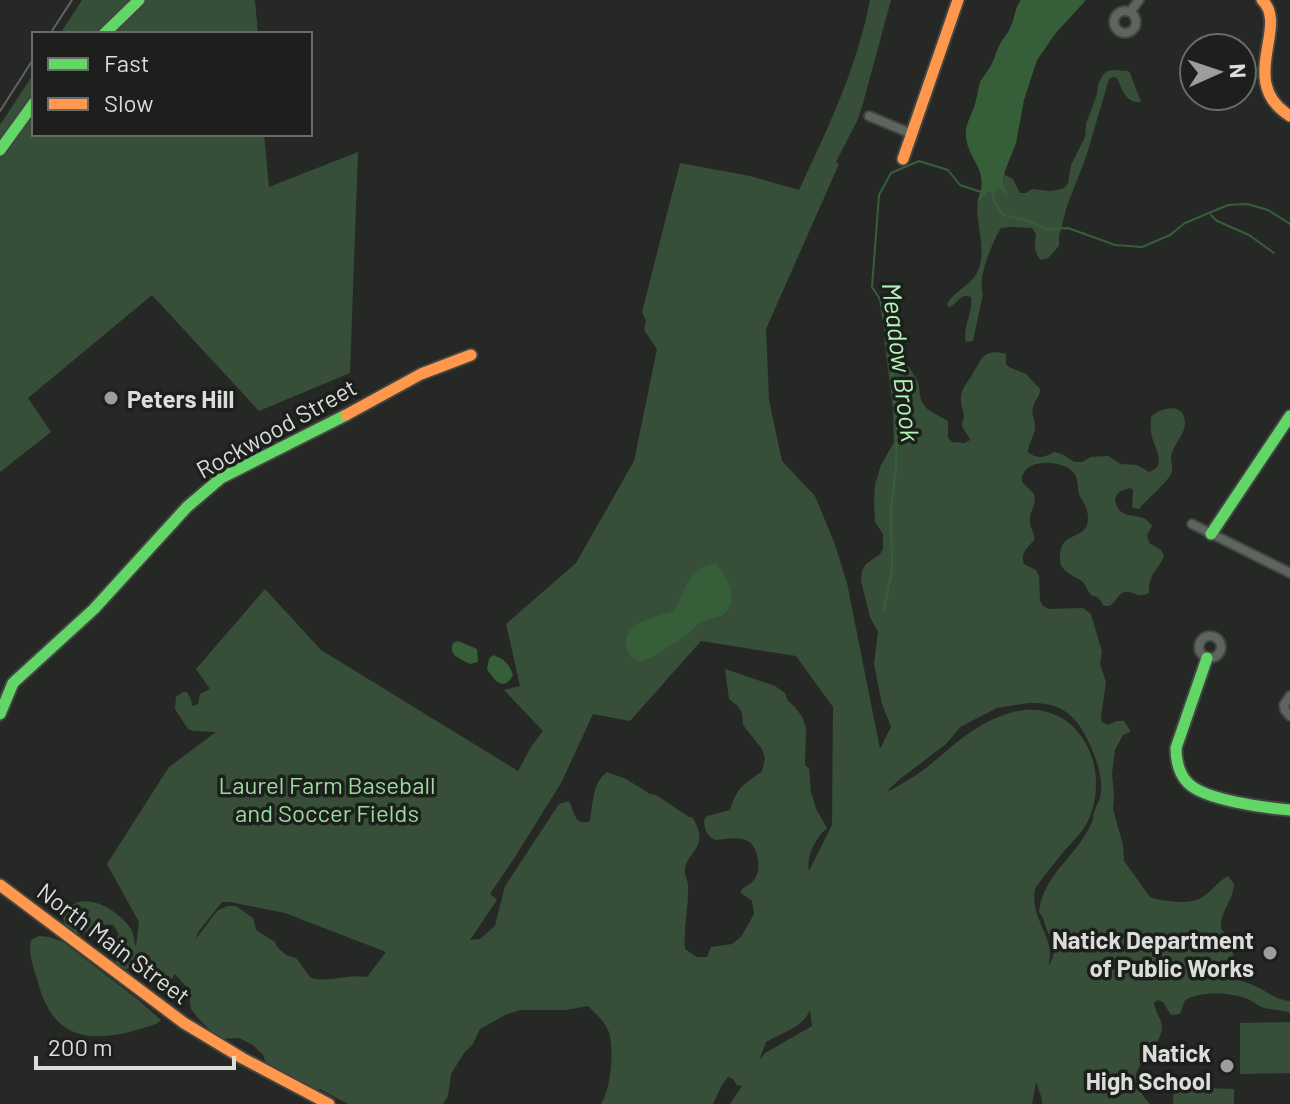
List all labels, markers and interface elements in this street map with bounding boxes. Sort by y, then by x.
legend [32,32,312,136]
north arrow [1178,32,1258,112]
text: Fast [104,48,149,77]
text: N [1226,63,1252,79]
text: Slow [104,88,153,117]
water label: Meadow Brook [877,280,927,444]
street label: Rockwood Street [191,372,361,484]
place label: Peters Hill [127,384,234,413]
marker: Peters Hill [102,389,120,407]
park label: Laurel Farm Baseball and Soccer Fields [219,770,435,827]
street label: North Main Street [32,876,196,1010]
place label: Natick Department of Public Works [1052,925,1254,982]
marker: Natick Department of Public Works [1261,944,1279,962]
scale bar [36,1020,234,1070]
text: 200 m [48,1032,113,1061]
place label: Natick High School [1086,1038,1211,1095]
marker: Natick High School [1218,1057,1236,1075]

